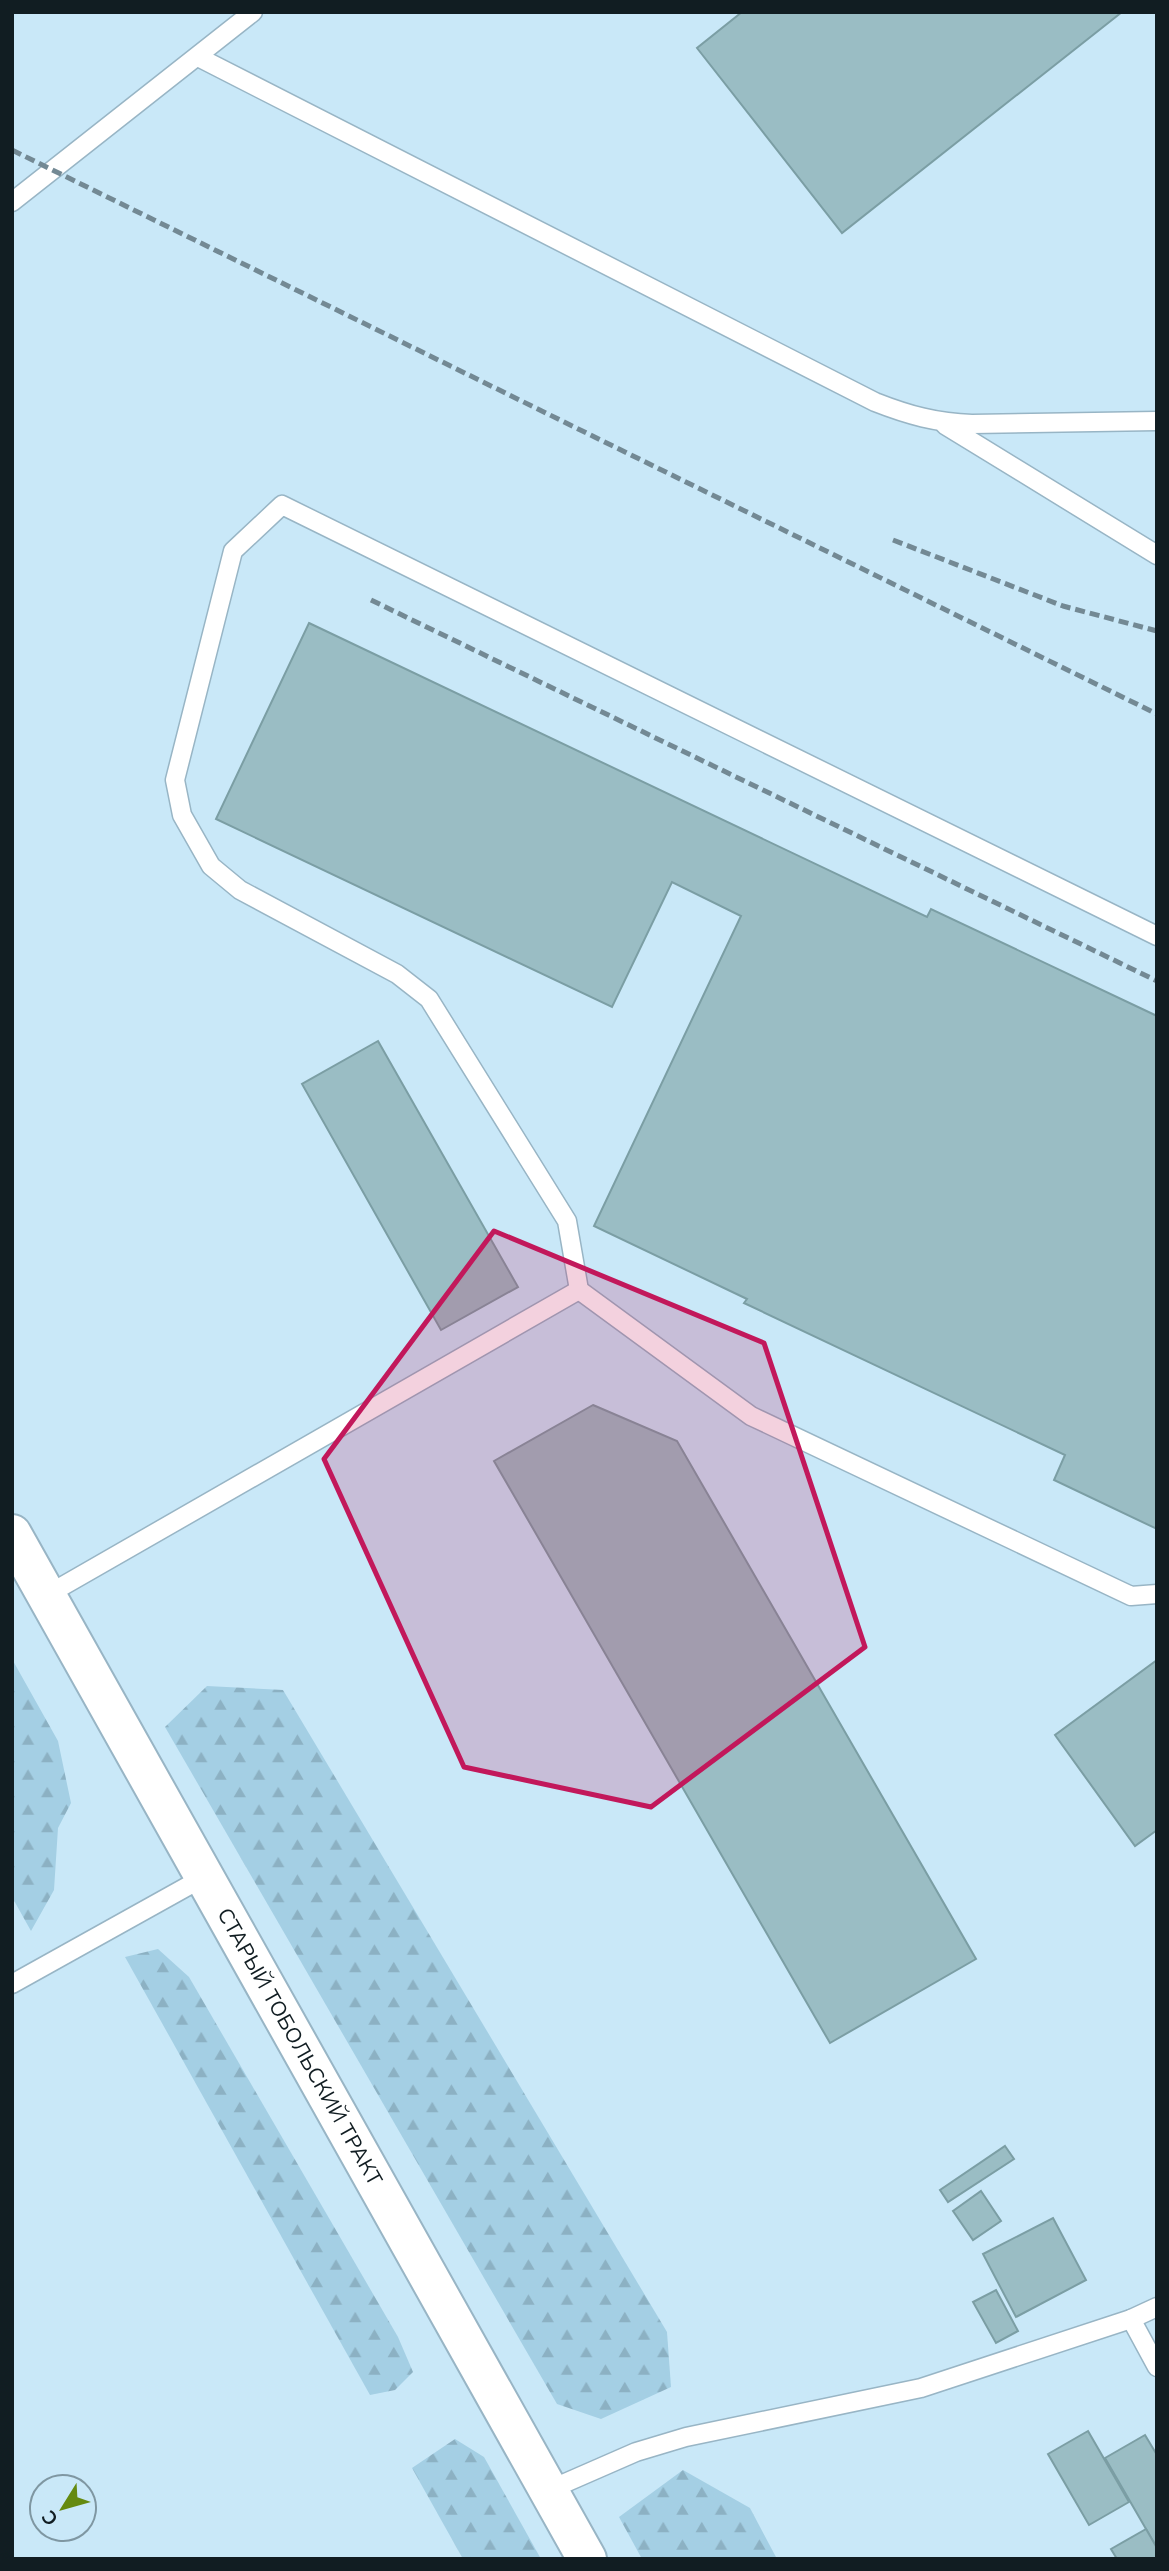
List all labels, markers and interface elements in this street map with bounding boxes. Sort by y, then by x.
street label: СТАРЫЙ ТОБОЛЬСКИЙ ТРАКТ [212,1903,389,2190]
north arrow [28,2473,98,2543]
text: С [36,2506,63,2531]

